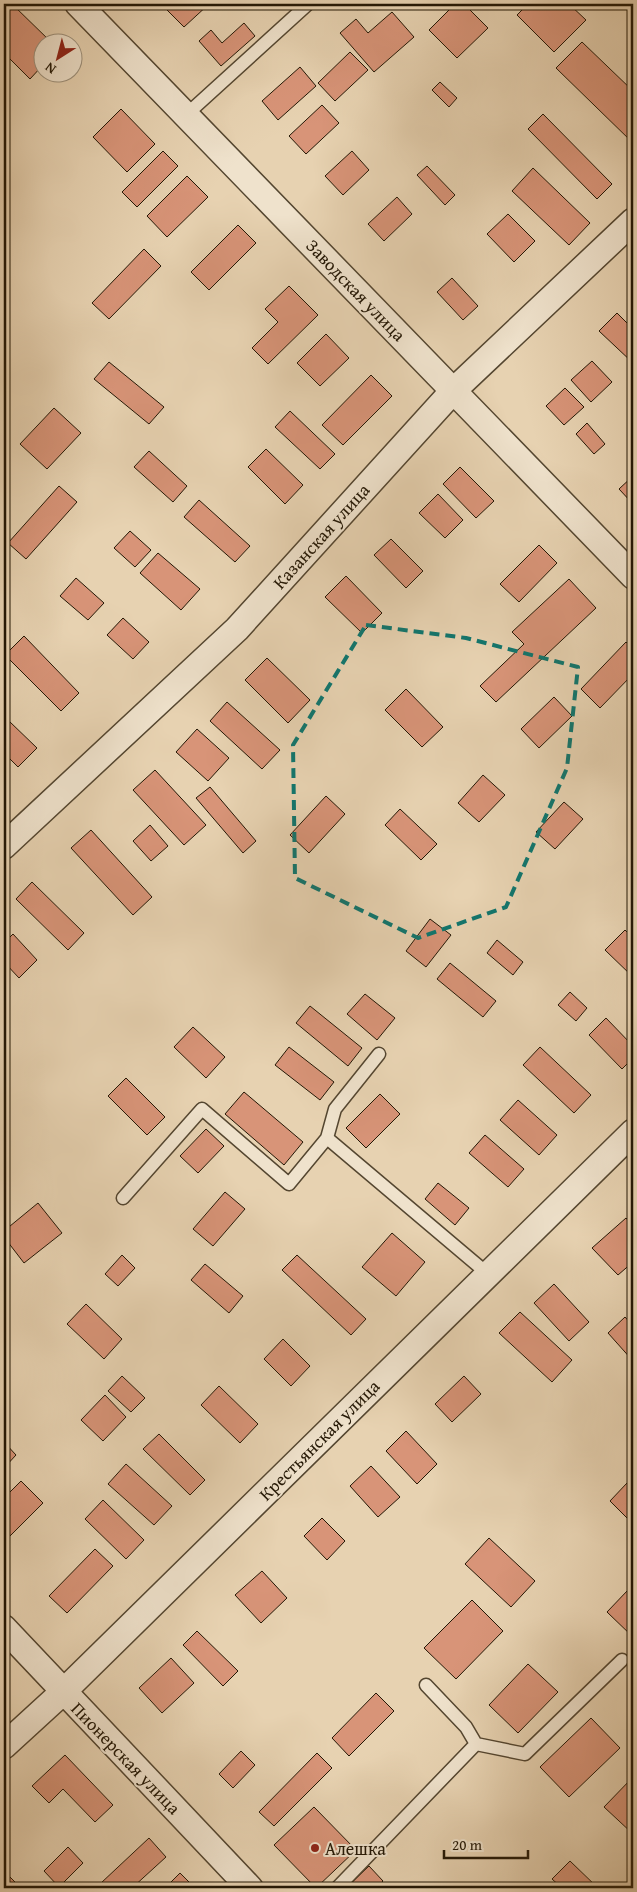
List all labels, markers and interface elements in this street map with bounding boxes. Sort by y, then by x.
north arrow [32,32,82,82]
text: N [40,57,60,79]
street label: Заводская улица [300,233,412,348]
street label: Казанская улица [266,477,376,595]
street label: Крестьянская улица [252,1373,386,1507]
street label: Пионерская улица [65,1695,187,1821]
scale bar [444,1827,528,1859]
text: 20 m [452,1834,483,1855]
place label: Алешка [325,1835,386,1862]
marker: Алешка [309,1842,321,1854]

